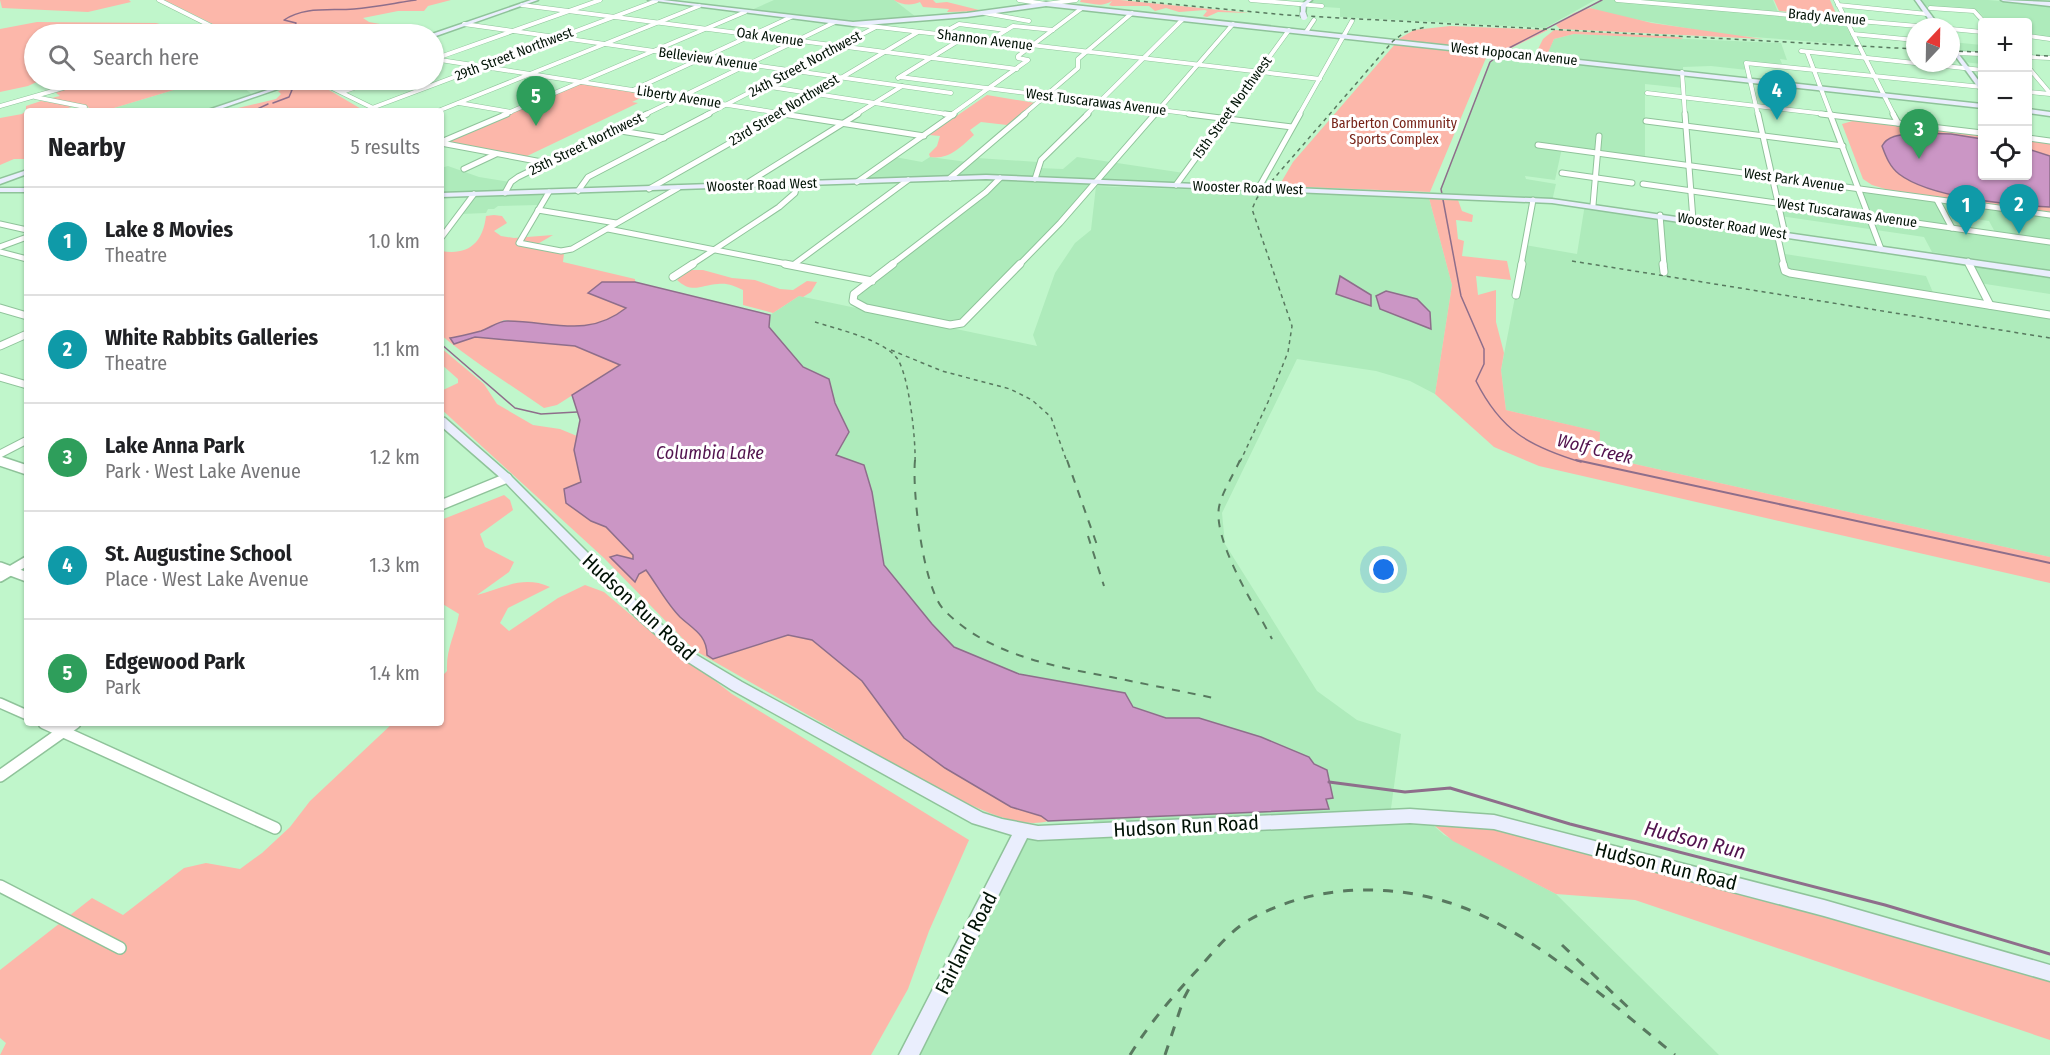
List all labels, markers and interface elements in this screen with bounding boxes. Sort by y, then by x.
street label: Brady Avenue [1787,5,1867,29]
north arrow [1906,18,1960,72]
map controls [1978,18,2032,180]
button: + [1978,18,2032,72]
street label: 29th Street Northwest [453,23,576,84]
search box [24,24,444,90]
street label: Oak Avenue [735,24,805,50]
street label: Shannon Avenue [936,26,1034,54]
street label: 24th Street Northwest [746,27,865,101]
street label: West Hopocan Avenue [1450,39,1578,69]
icon: search [45,41,78,74]
text: Search here [93,44,199,71]
street label: Belleview Avenue [657,44,759,74]
street label: 15th Street Northwest [1189,52,1276,163]
street label: 23rd Street Northwest [726,70,842,149]
pin: 4 [1758,70,1796,120]
button: − [1978,72,2032,126]
pin: 5 [516,76,556,126]
street label: Liberty Avenue [636,82,722,112]
street label: West Tuscarawas Avenue [1025,85,1167,119]
street label: 25th Street Northwest [526,109,646,179]
pin: 3 [1900,110,1938,159]
park label: Barberton Community Sports Complex [1331,115,1458,148]
button: locate [1978,126,2032,180]
text: Nearby [48,132,125,163]
text: 5 results [350,135,420,159]
street label: West Park Avenue [1743,165,1845,195]
street label: Wooster Road West [706,175,818,195]
street label: Wooster Road West [1192,178,1304,198]
pin: 2 [2000,184,2038,234]
pin: 1 [1946,186,1986,235]
street label: West Tuscarawas Avenue [1776,195,1918,231]
street label: Wooster Road West [1676,209,1788,243]
text: Lake 8 Movies [105,216,233,243]
text: 1 [63,229,72,253]
text: 1.0 km [368,229,420,253]
text: Theatre [105,243,167,267]
text: White Rabbits Galleries [105,324,318,351]
text: 2 [63,337,72,361]
text: 1.1 km [373,337,420,361]
text: Theatre [105,351,167,375]
water label: Wolf Creek [1555,429,1635,469]
text: Lake Anna Park [105,432,244,459]
water label: Columbia Lake [656,442,764,464]
text: 3 [63,445,72,469]
text: 1.2 km [370,445,420,469]
text: Park · West Lake Avenue [105,459,301,483]
text: St. Augustine School [105,540,292,567]
street label: Hudson Run Road [578,549,700,665]
text: 4 [62,553,73,577]
text: 1.3 km [369,553,420,577]
your location [1369,555,1398,584]
text: Place · West Lake Avenue [105,567,309,591]
text: Edgewood Park [105,648,245,675]
text: 5 [63,661,72,685]
text: 1.4 km [370,661,420,685]
text: Park [105,675,141,699]
street label: Hudson Run Road [1113,810,1259,842]
water label: Hudson Run [1642,815,1748,865]
street label: Hudson Run Road [1592,837,1740,895]
street label: Fairland Road [930,888,1002,998]

